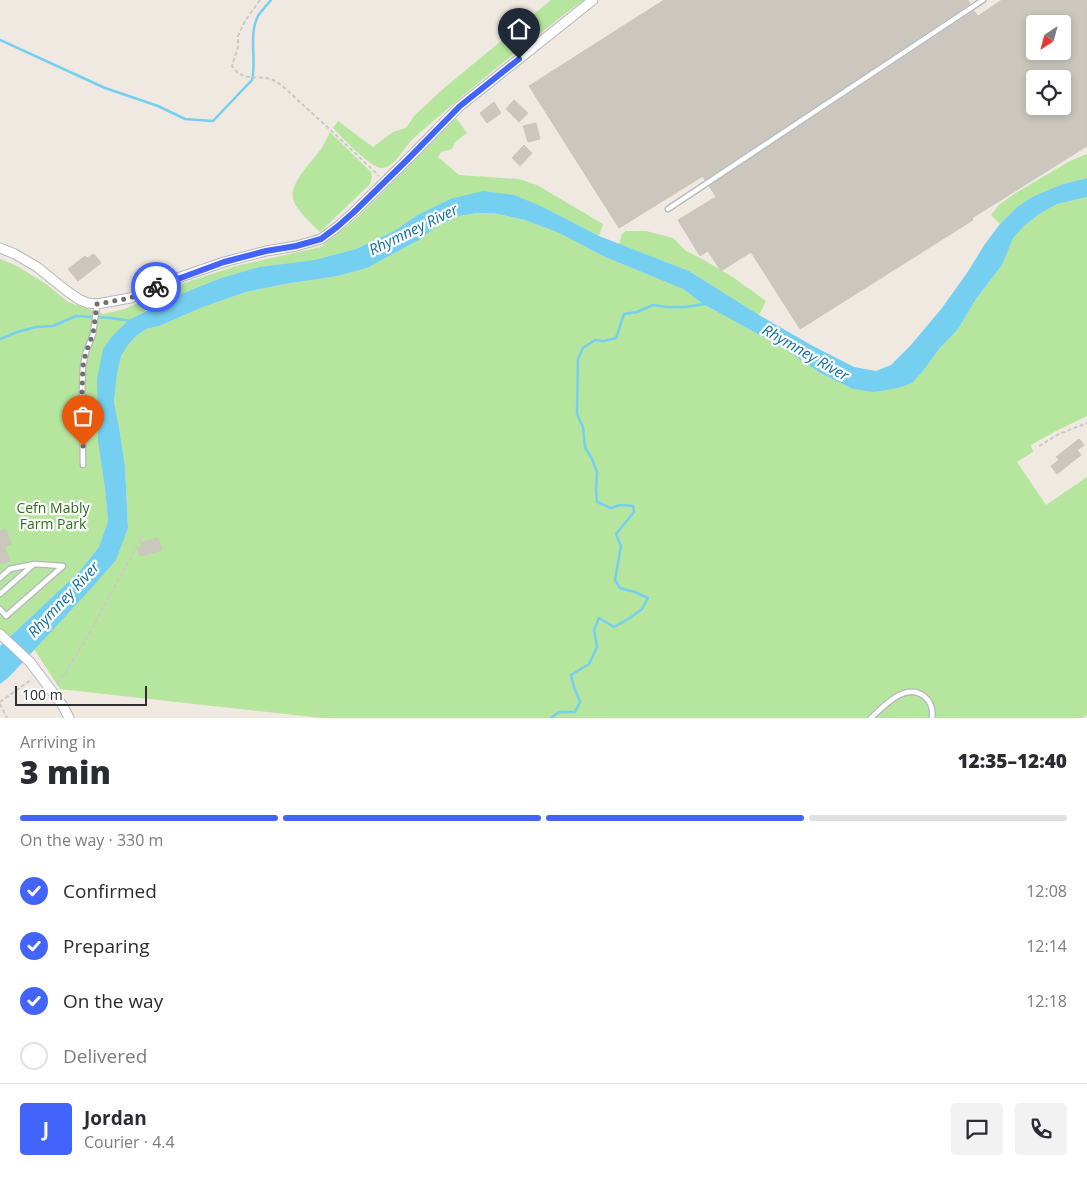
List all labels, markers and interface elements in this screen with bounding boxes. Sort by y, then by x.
pin [498,8,540,59]
icon: home [505,15,533,43]
north arrow [1026,15,1071,60]
map controls [1026,15,1071,115]
button: locate [1026,70,1071,115]
water label: Rhymney River [365,198,462,259]
courier [131,262,181,312]
icon: bike [142,273,170,301]
water label: Rhymney River [759,319,854,385]
pin [62,395,104,446]
icon: bag [69,402,97,430]
park label: Cefn Mably Farm Park [16,498,91,533]
water label: Rhymney River [23,556,104,641]
scale bar [15,683,148,706]
text: 100 m [22,685,63,704]
text: Arriving in [20,731,96,753]
text: 12:35–12:40 [957,748,1067,774]
text: 3 min [20,750,111,793]
text: On the way · 330 m [20,829,163,851]
icon: check [20,877,48,905]
text: Confirmed [63,878,157,904]
text: 12:08 [1026,880,1067,902]
icon: check [20,932,48,960]
text: Preparing [63,933,150,959]
text: 12:14 [1026,935,1067,957]
icon: check [20,987,48,1015]
text: On the way [63,988,163,1014]
text: 12:18 [1026,990,1067,1012]
text: Delivered [63,1043,147,1069]
button: chat [951,1103,1003,1155]
button: phone [1015,1103,1067,1155]
text: Jordan [84,1105,147,1131]
text: J [43,1116,49,1142]
text: Courier · 4.4 [84,1131,175,1153]

